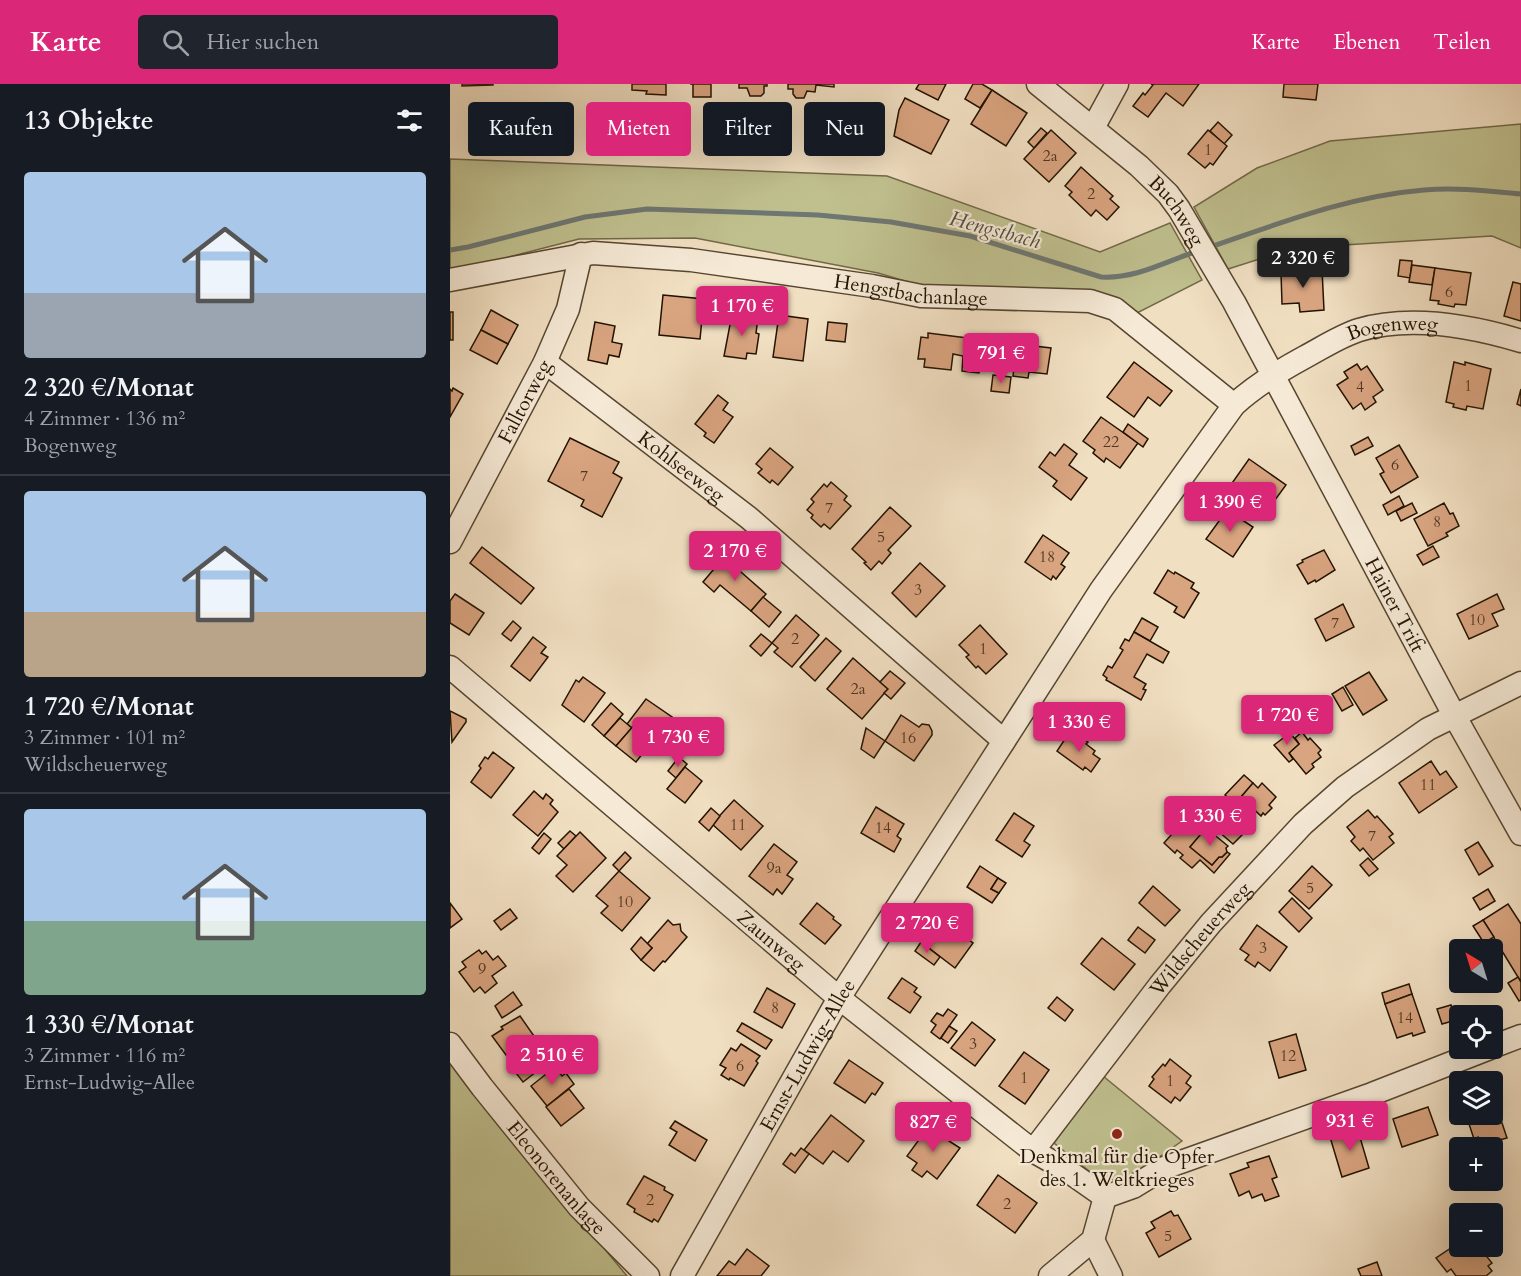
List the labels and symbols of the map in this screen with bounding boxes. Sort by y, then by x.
house number: 1 [1204,139,1212,161]
house number: 2a [1042,145,1058,167]
street label: Buchweg [1143,169,1212,251]
house number: 2 [1087,183,1095,205]
water label: Hengstbach [946,204,1044,256]
pin: 2 320 € [1248,238,1358,289]
street label: Hengstbachanlage [832,267,988,311]
house number: 6 [1445,281,1453,303]
pin: 1 170 € [687,286,797,337]
street label: Bogenweg [1342,309,1440,347]
pin: 791 € [959,333,1043,384]
street label: Falltorweg [491,354,558,448]
house number: 1 [1464,375,1472,397]
house number: 4 [1356,376,1364,398]
street label: Kohlseeweg [633,424,731,509]
house number: 22 [1103,431,1119,453]
house number: 6 [1391,454,1399,476]
house number: 7 [580,465,588,487]
pin: 1 390 € [1175,482,1285,533]
house number: 7 [825,497,833,519]
house number: 8 [1433,511,1441,533]
house number: 5 [877,526,885,548]
pin: 2 170 € [680,531,790,582]
house number: 18 [1039,546,1055,568]
street label: Hainer Trift [1359,552,1432,658]
house number: 3 [914,579,922,601]
house number: 10 [1469,609,1485,631]
house number: 7 [1331,612,1339,634]
house number: 2 [791,628,799,650]
house number: 1 [979,638,987,660]
house number: 2a [850,678,866,700]
pin: 1 720 € [1232,695,1342,746]
pin: 1 330 € [1024,702,1134,753]
pin: 1 730 € [623,717,733,768]
house number: 16 [900,727,916,749]
house number: 11 [1420,774,1436,796]
pin: 1 330 € [1155,796,1265,847]
house number: 11 [730,814,746,836]
house number: 14 [875,817,891,839]
house number: 7 [1368,825,1376,847]
house number: 9a [766,857,782,879]
street label: Wildscheuerweg [1142,875,1257,1003]
house number: 5 [1306,877,1314,899]
house number: 10 [617,891,633,913]
pin: 2 720 € [872,903,982,954]
street label: Zaunweg [732,904,812,978]
house number: 3 [1259,937,1267,959]
north arrow [1449,939,1503,993]
house number: 9 [478,958,486,980]
street label: Ernst-Ludwig-Allee [753,974,861,1136]
house number: 8 [771,997,779,1019]
house number: 14 [1397,1007,1413,1029]
house number: 3 [969,1033,977,1055]
pin: 2 510 € [497,1035,607,1086]
house number: 12 [1280,1045,1296,1067]
house number: 6 [736,1055,744,1077]
house number: 1 [1020,1067,1028,1089]
house number: 1 [1166,1070,1174,1092]
pin: 931 € [1308,1101,1392,1152]
pin: 827 € [891,1102,975,1153]
street label: Eleonorenanlage [501,1115,612,1240]
marker: Denkmal für die Opfer des 1. Weltkrieges [1110,1127,1124,1141]
place label: Denkmal für die Opfer des 1. Weltkrieges [1020,1143,1215,1193]
house number: 2 [646,1189,654,1211]
house number: 2 [1003,1193,1011,1215]
house number: 5 [1164,1225,1172,1247]

